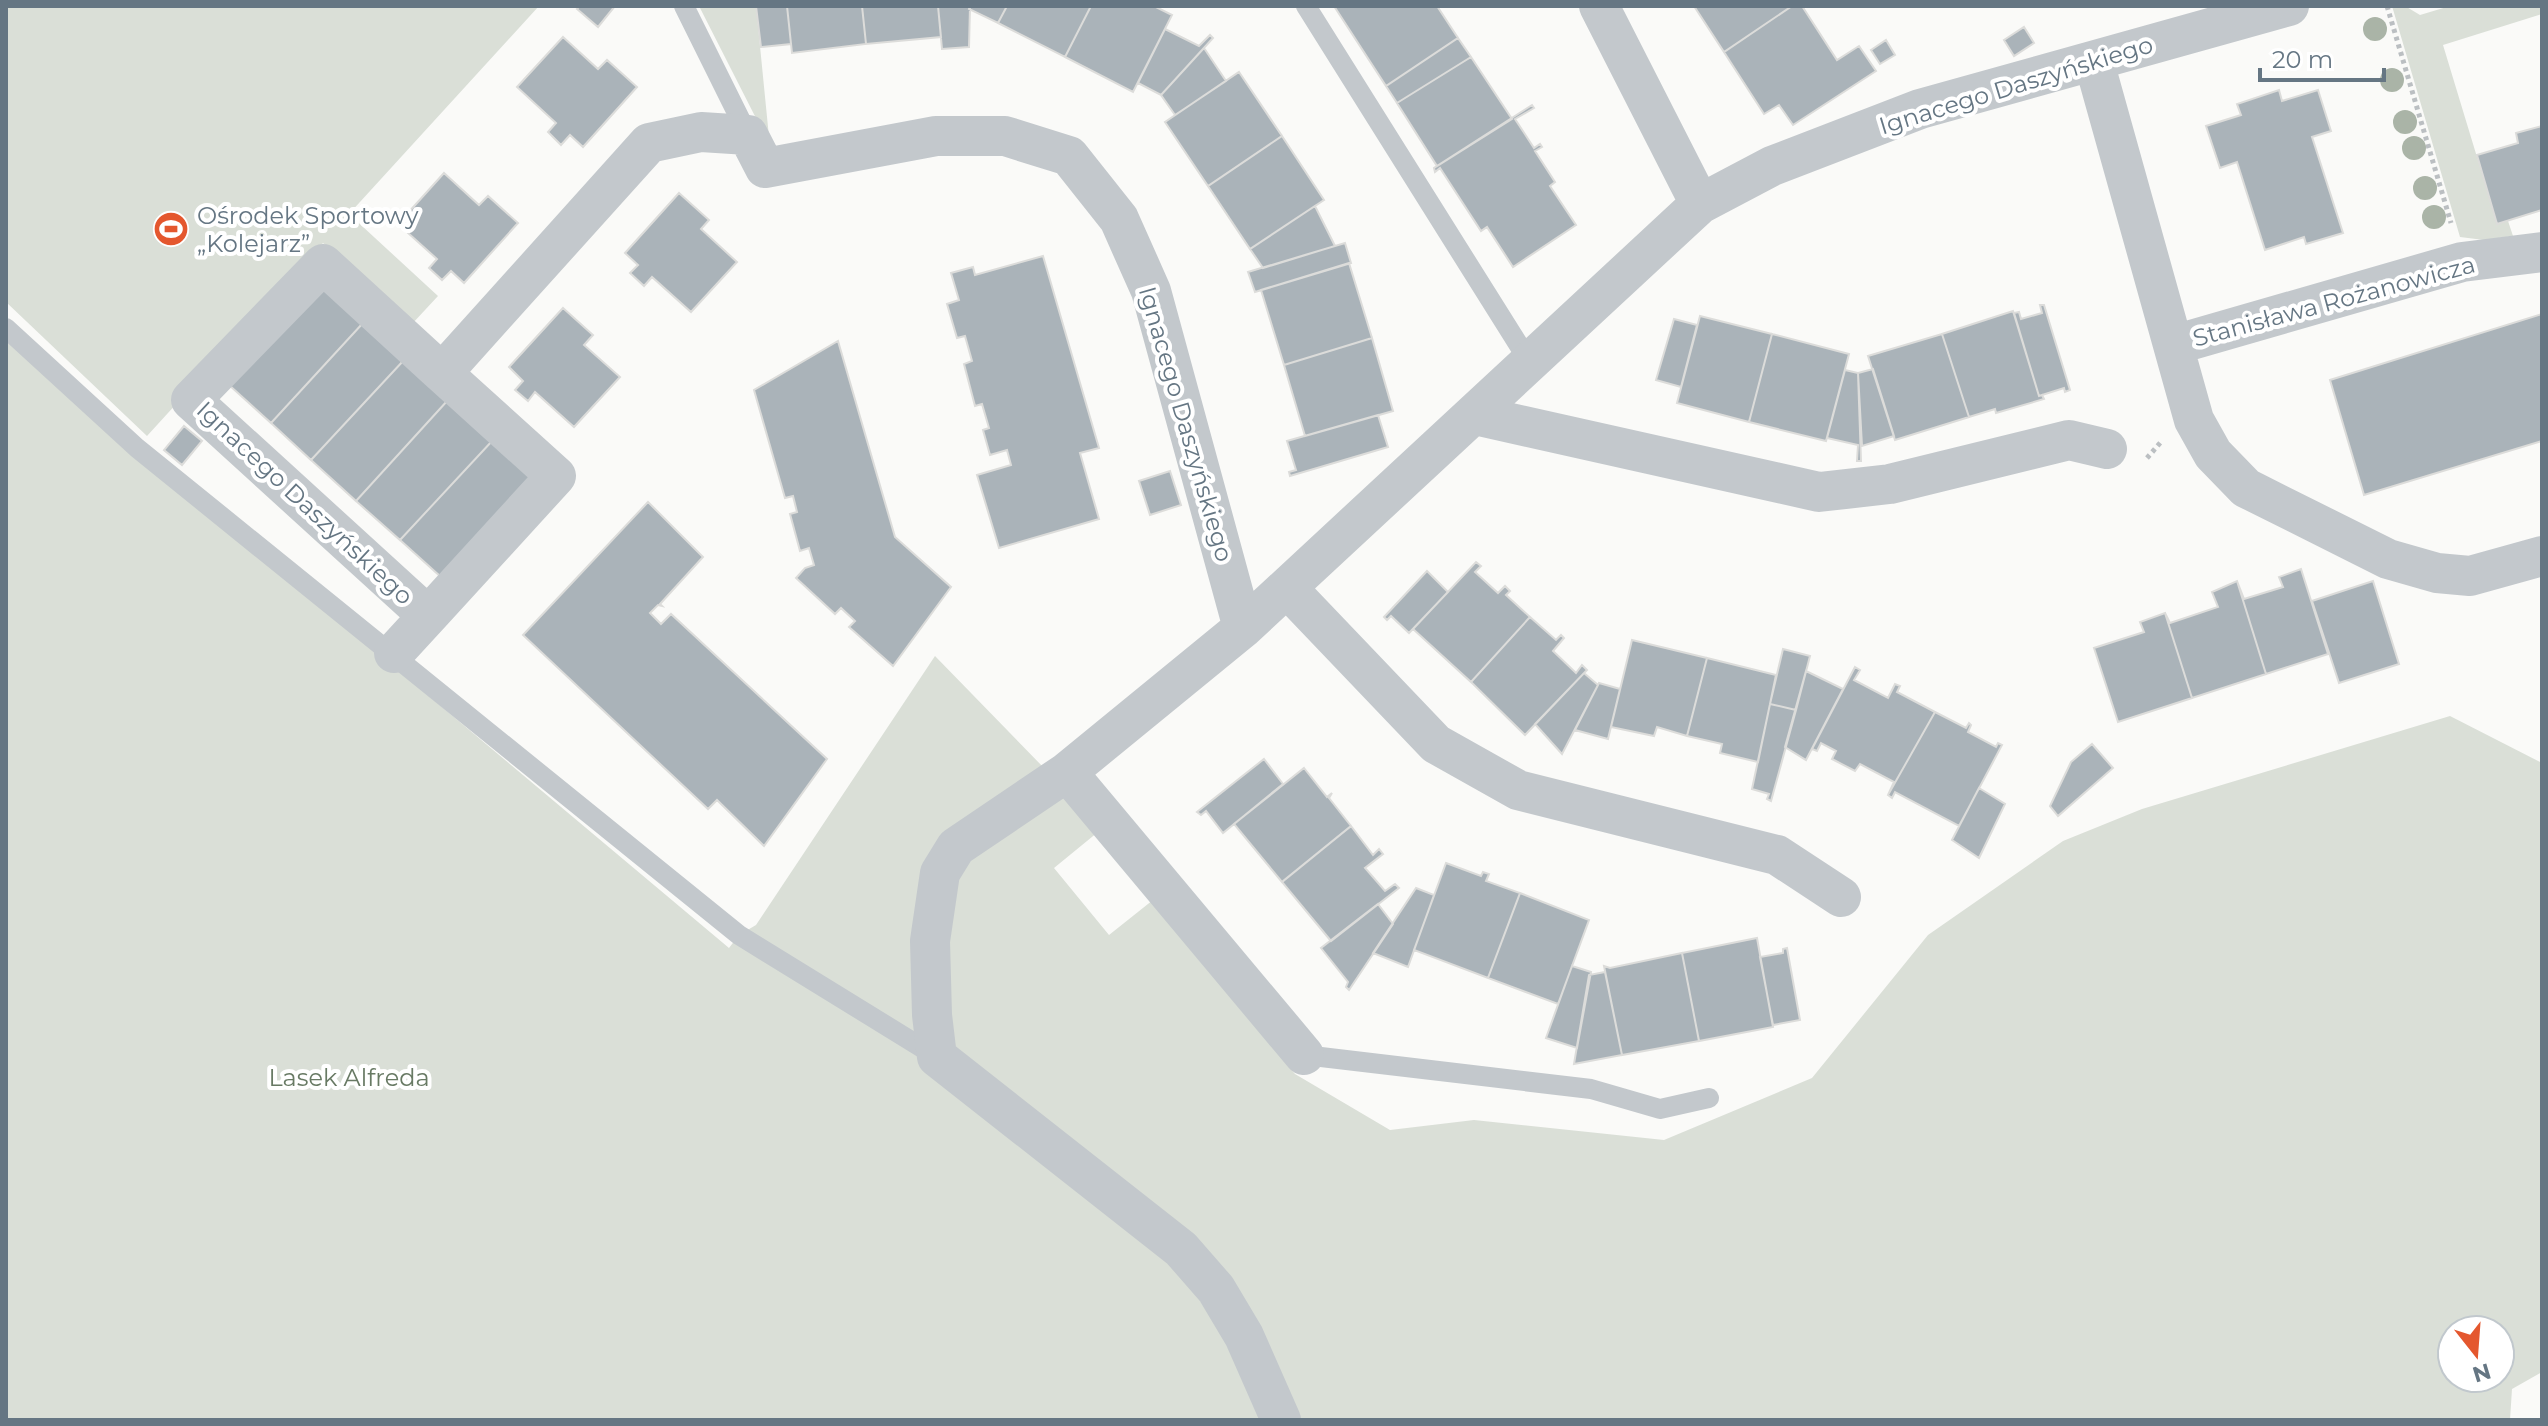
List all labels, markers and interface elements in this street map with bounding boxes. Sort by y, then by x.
street label: Ignacego Daszyńskiego [1876,29,2156,141]
scale bar [2260,32,2384,82]
text: 20 m [2272,45,2333,74]
place label: Ośrodek Sportowy „Kolejarz” [197,201,419,258]
sports icon: Ośrodek Sportowy „Kolejarz” [152,210,190,248]
street label: Stanisława Rożanowicza [2190,249,2478,353]
street label: Ignacego Daszyńskiego [1133,283,1239,565]
street label: Ignacego Daszyńskiego [191,395,419,611]
park label: Lasek Alfreda [268,1063,430,1092]
north arrow [2436,1314,2516,1394]
text: N [2469,1357,2494,1388]

